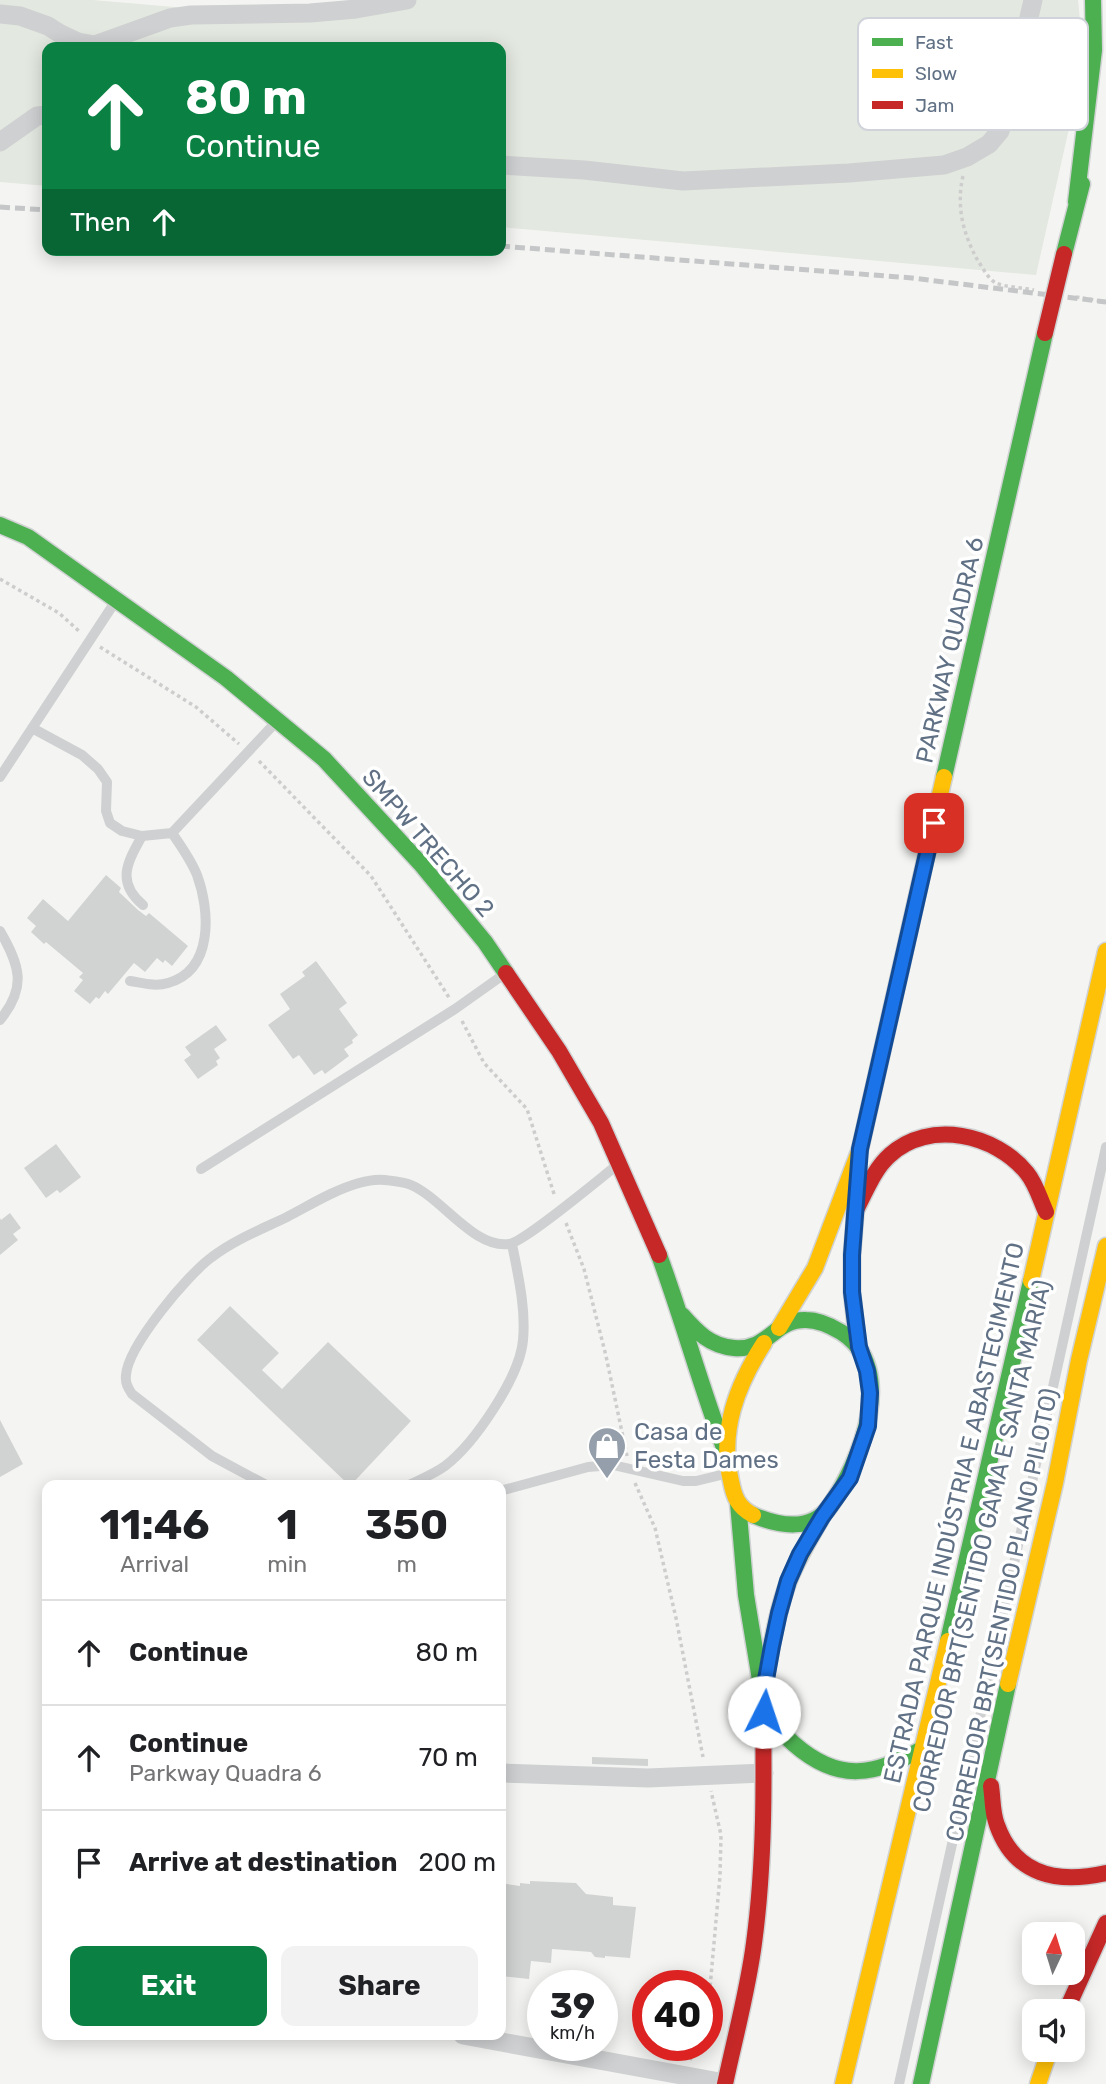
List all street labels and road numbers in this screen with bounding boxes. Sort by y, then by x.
street label: PARKWAY QUADRA 6 [910,534,990,766]
street label: SMPW TRECHO 2 [356,763,500,923]
street label: ESTRADA PARQUE INDÚSTRIA E ABASTECIMENTO [878,1240,1030,1786]
street label: CORREDOR BRT(SENTIDO GAMA E SANTA MARIA) [907,1277,1057,1815]
street label: CORREDOR BRT(SENTIDO PLANO PILOTO) [940,1386,1064,1844]

